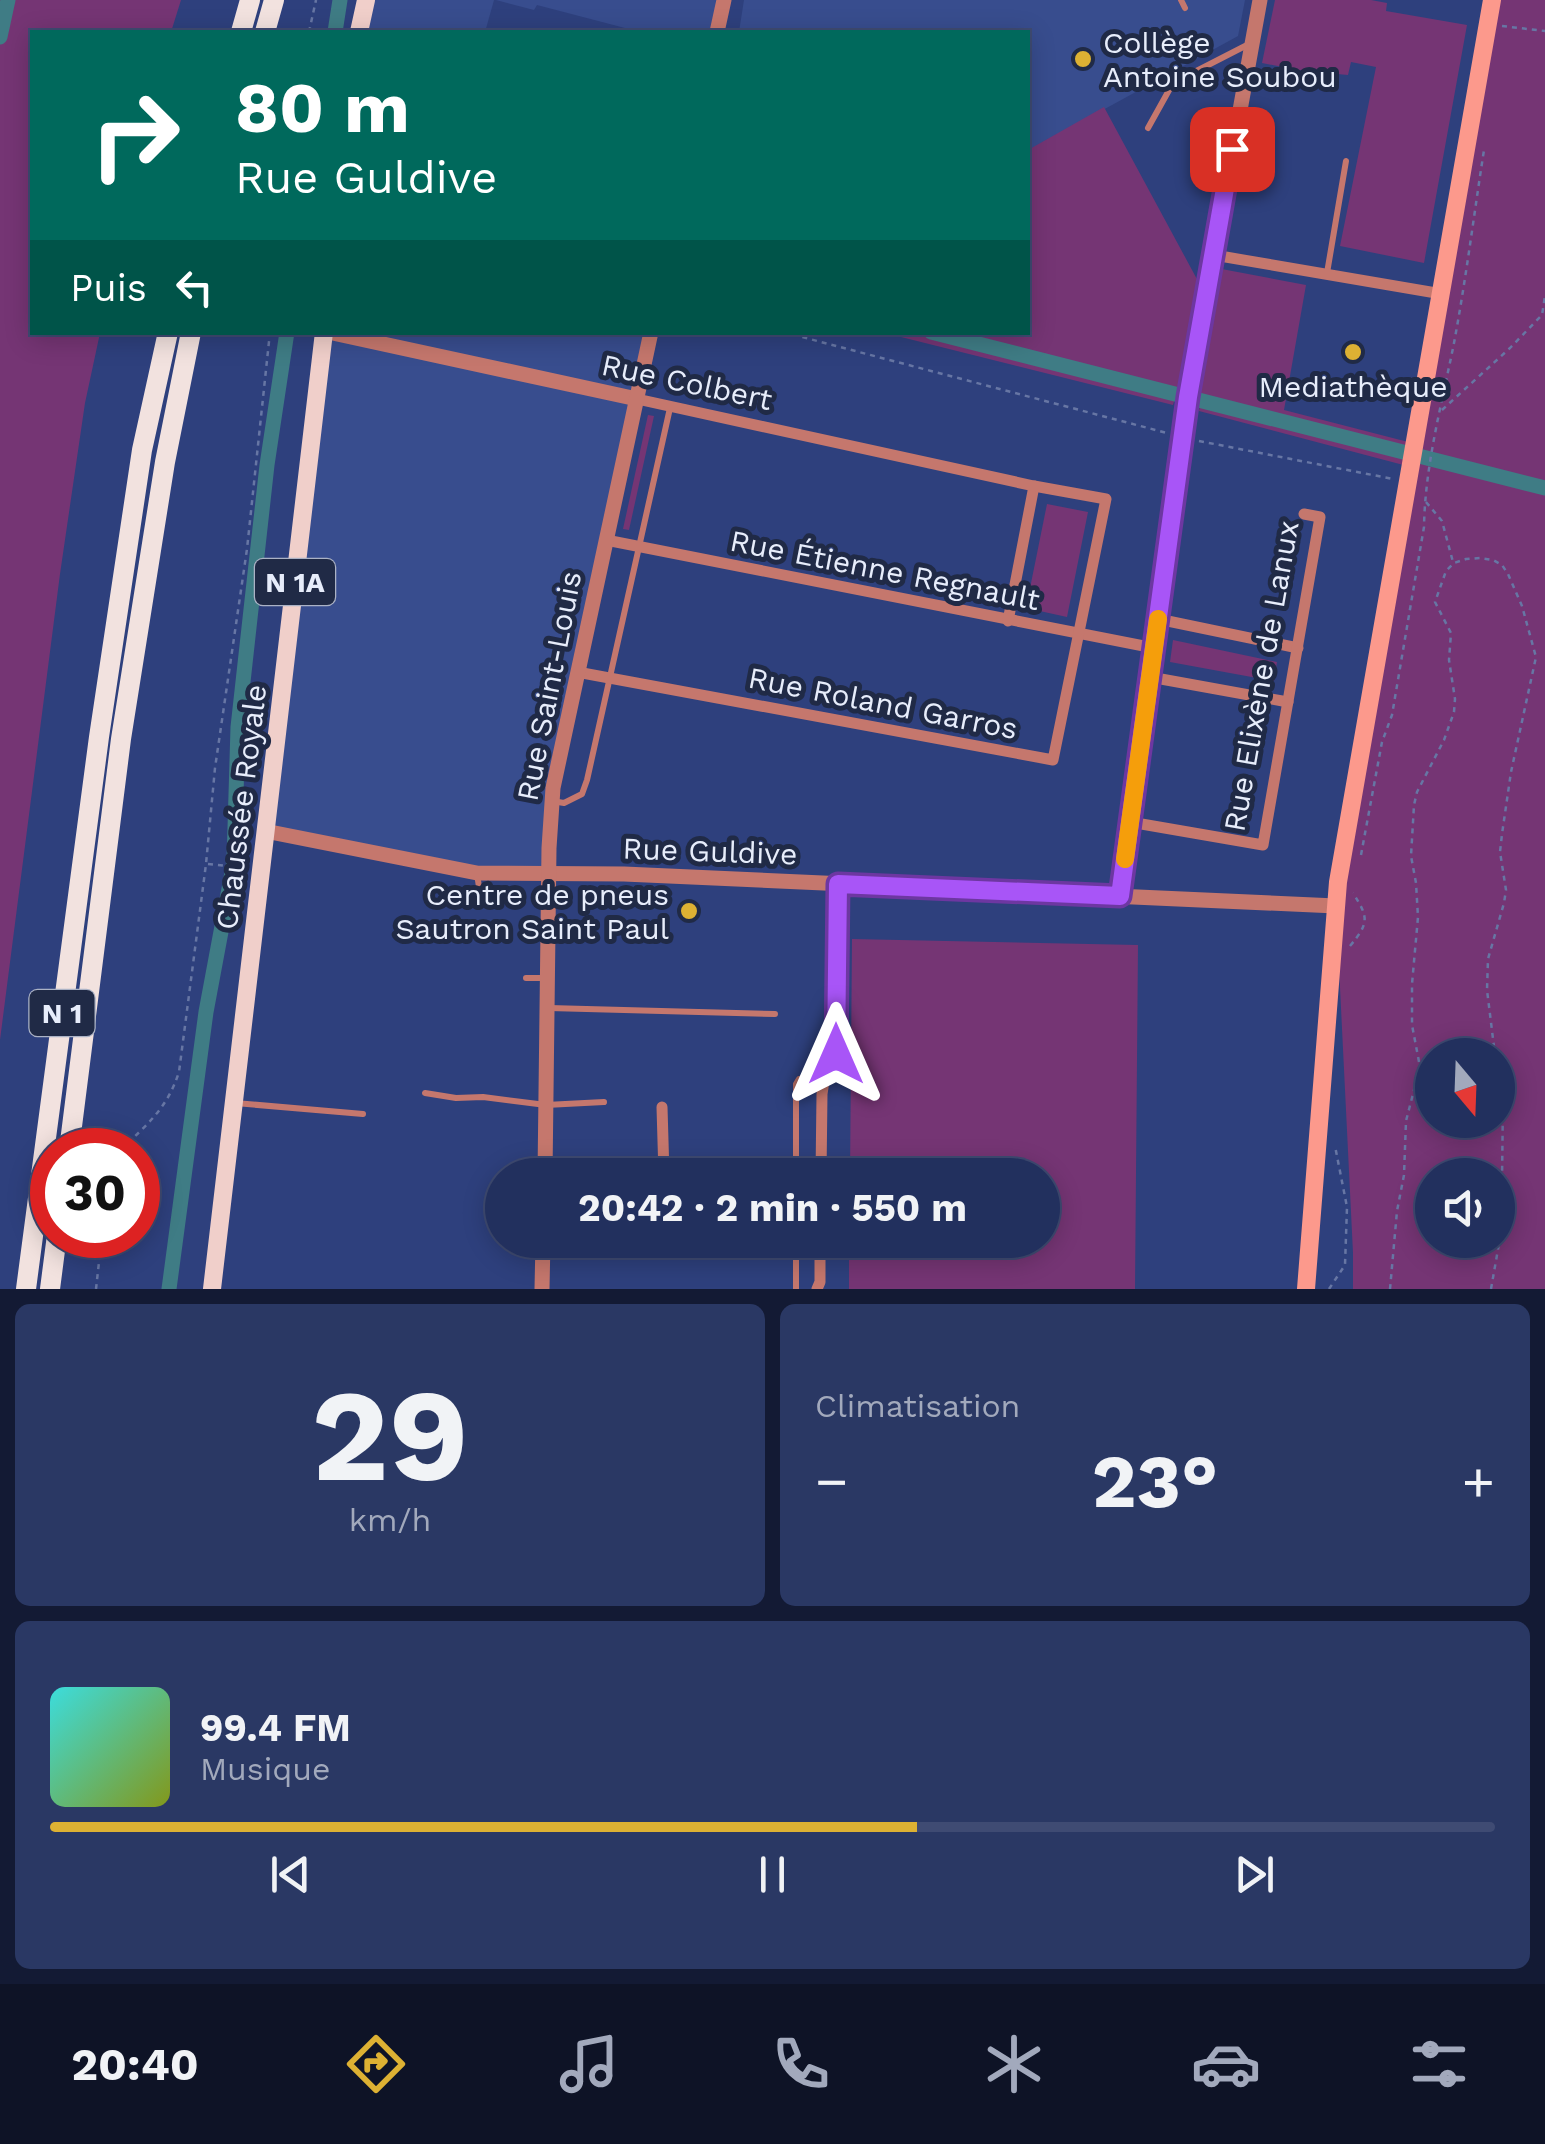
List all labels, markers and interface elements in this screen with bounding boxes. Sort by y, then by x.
place label: Collège Antoine Soubou [1103,25,1337,94]
marker: Collège Antoine Soubou [1072,48,1094,70]
text: 80 m [235,67,410,149]
icon: right [70,70,200,200]
pin [1190,107,1275,192]
icon: arrive [1205,122,1260,177]
text: Rue Guldive [235,151,497,204]
icon: left [167,260,222,315]
text: Puis [70,266,147,310]
marker: Mediathèque [1342,341,1364,363]
street label: Rue Colbert [599,347,776,417]
place label: Mediathèque [1259,369,1447,404]
street label: Rue Elixène de Lanux [1216,518,1306,834]
street label: Rue Étienne Regnault [727,523,1043,617]
road number: N 1A [255,559,335,605]
street label: Rue Saint-Louis [510,568,588,804]
street label: Rue Roland Garros [745,660,1021,746]
street label: Chaussée Royale [209,682,273,932]
street label: Rue Guldive [622,830,798,872]
place label: Centre de pneus Sautron Saint Paul [395,877,669,946]
marker: Centre de pneus Sautron Saint Paul [678,900,700,922]
road number: N 1 [30,990,94,1036]
position arrow [784,1002,888,1106]
north arrow [1415,1038,1515,1138]
map controls [1415,1038,1515,1258]
speed limit sign: 30 [30,1128,160,1258]
button: sound [1415,1158,1515,1258]
text: 20:42 · 2 min · 550 m [578,1186,967,1230]
text: 29 [311,1359,469,1512]
text: Climatisation [815,1387,1020,1425]
text: 23° [1092,1437,1218,1525]
text: − [815,1449,848,1513]
text: + [1462,1449,1495,1513]
text: km/h [349,1501,431,1539]
text: 99.4 FM [200,1706,351,1750]
text: Musique [200,1750,330,1788]
icon: previous [263,1847,318,1902]
icon: pause [745,1847,800,1902]
icon: next [1227,1847,1282,1902]
icon: directions [341,2029,411,2099]
icon: music [554,2029,624,2099]
icon: phone [766,2029,836,2099]
icon: climate [979,2029,1049,2099]
icon: car [1191,2029,1261,2099]
icon: filters [1404,2029,1474,2099]
text: 20:40 [71,2038,199,2091]

